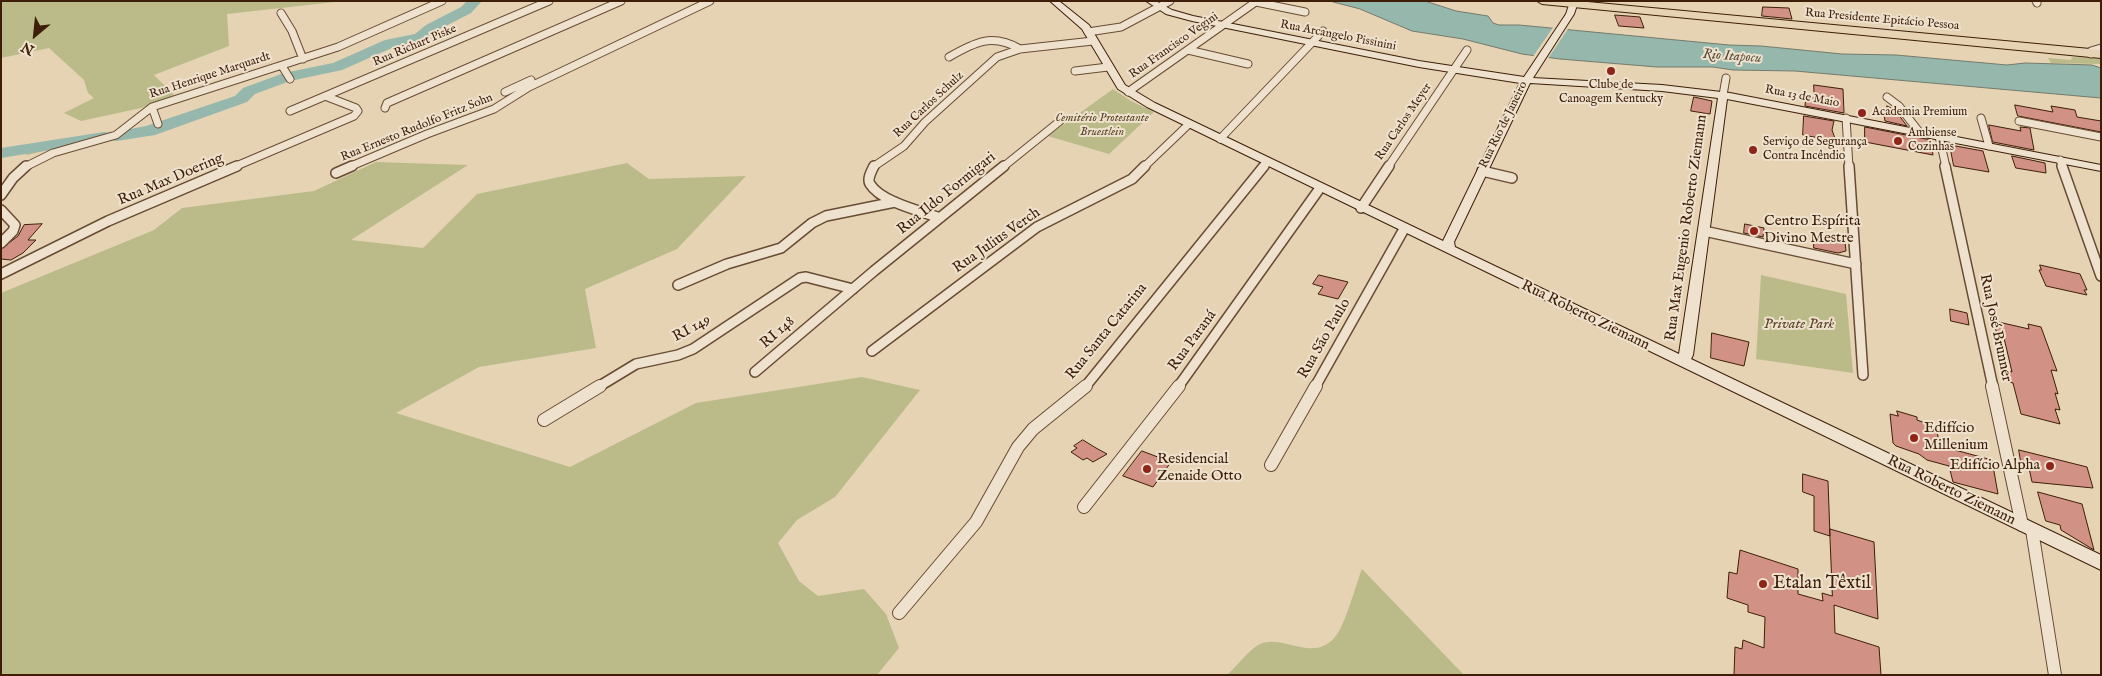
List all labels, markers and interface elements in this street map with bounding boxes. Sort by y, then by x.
street label: Rua Presidente Epitácio Pessoa [1804,6,1960,34]
north arrow [10,10,60,60]
street label: Rua Francisco Vegini [1127,10,1221,82]
street label: Rua Arcangelo Pissinini [1279,18,1397,54]
street label: Rua Richart Piske [371,22,459,70]
text: N [18,37,38,59]
water label: Rio Itapocu [1702,47,1762,67]
street label: Rua Henrique Marquardt [148,50,272,102]
marker: Clube de Canoagem Kentucky [1605,65,1617,77]
street label: Rua Carlos Schulz [891,69,967,141]
street label: Rua Rio de Janeiro [1477,79,1531,171]
place label: Clube de Canoagem Kentucky [1559,79,1663,107]
street label: Rua Carlos Meyer [1373,81,1435,163]
street label: Rua 13 de Maio [1764,83,1840,111]
street label: Rua Ernesto Rudolfo Fritz Sohn [339,91,495,165]
place label: Academia Premium [1872,106,1967,120]
marker: Academia Premium [1856,107,1868,119]
park label: Cemitério Protestante Bruestlein [1055,112,1149,140]
street label: Rua Max Eugenio Roberto Ziemann [1662,114,1712,342]
place label: Ambiense Cozinhas [1908,127,1956,155]
marker: Ambiense Cozinhas [1892,135,1904,147]
place label: Serviço de Segurança Contra Incêndio [1763,136,1867,164]
marker: Serviço de Segurança Contra Incêndio [1747,144,1759,156]
street label: Rua Ildo Formigari [894,149,1000,239]
street label: Rua Max Doering [116,150,226,210]
street label: Rua Julius Verch [950,204,1044,278]
place label: Centro Espírita Divino Mestre [1764,213,1860,248]
marker: Centro Espírita Divino Mestre [1748,225,1760,237]
street label: Rua José Brunner [1975,272,2015,384]
street label: Rua Roberto Ziemann [1518,277,1652,355]
street label: Rua Santa Catarina [1063,280,1151,384]
street label: Rua São Paulo [1295,296,1355,382]
street label: Rua Paraná [1165,307,1221,375]
street label: RI 149 [670,311,714,347]
street label: RI 148 [757,313,799,353]
park label: Private Park [1764,316,1834,334]
place label: Edifício Millenium [1924,420,1988,455]
marker: Edifício Millenium [1908,432,1920,444]
place label: Residencial Zenaide Otto [1157,451,1242,486]
street label: Rua Roberto Ziemann [1884,452,2018,530]
place label: Edifício Alpha [1950,457,2040,475]
marker: Edifício Alpha [2044,460,2056,472]
marker: Residencial Zenaide Otto [1141,463,1153,475]
place label: Etalan Têxtil [1773,573,1871,595]
marker: Etalan Têxtil [1757,578,1769,590]

